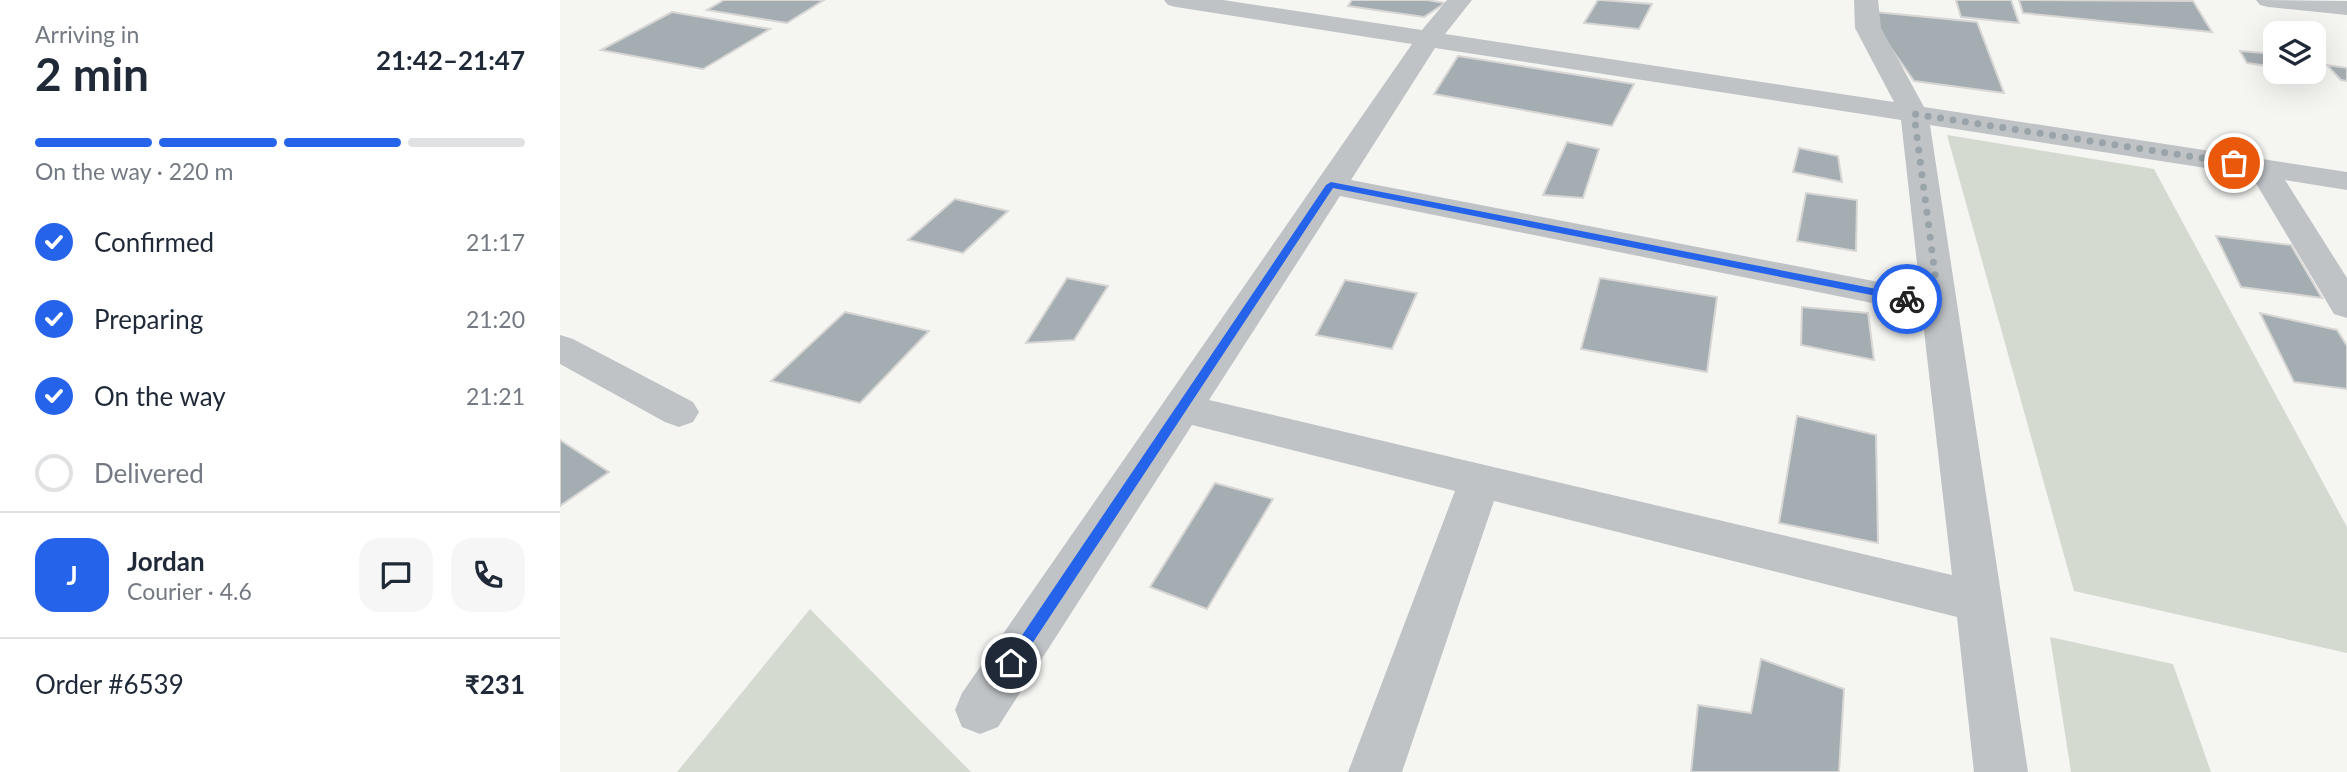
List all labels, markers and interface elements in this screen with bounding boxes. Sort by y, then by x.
text: Arriving in [35,20,139,48]
map controls [2263,21,2326,84]
button: layers [2263,21,2326,84]
text: 21:42–21:47 [376,44,525,76]
text: 2 min [35,46,149,101]
pin [2204,133,2264,193]
icon: bag [2215,144,2253,182]
text: On the way · 220 m [35,157,234,185]
icon: check [35,223,73,261]
text: Confirmed [94,226,214,258]
text: 21:17 [466,228,525,256]
courier [1872,264,1942,334]
icon: bike [1888,280,1926,318]
icon: check [35,300,73,338]
text: Preparing [94,303,203,335]
text: 21:20 [466,305,525,333]
icon: check [35,377,73,415]
text: On the way [94,380,226,412]
text: 21:21 [466,382,525,410]
text: Delivered [94,457,204,489]
button: chat [359,538,433,612]
button: phone [451,538,525,612]
text: Jordan [127,545,205,577]
text: J [66,559,78,591]
text: Courier · 4.6 [127,577,252,605]
pin [981,633,1041,693]
icon: home [992,644,1030,682]
text: Order #6539 [35,668,184,700]
text: ₹231 [465,668,525,700]

